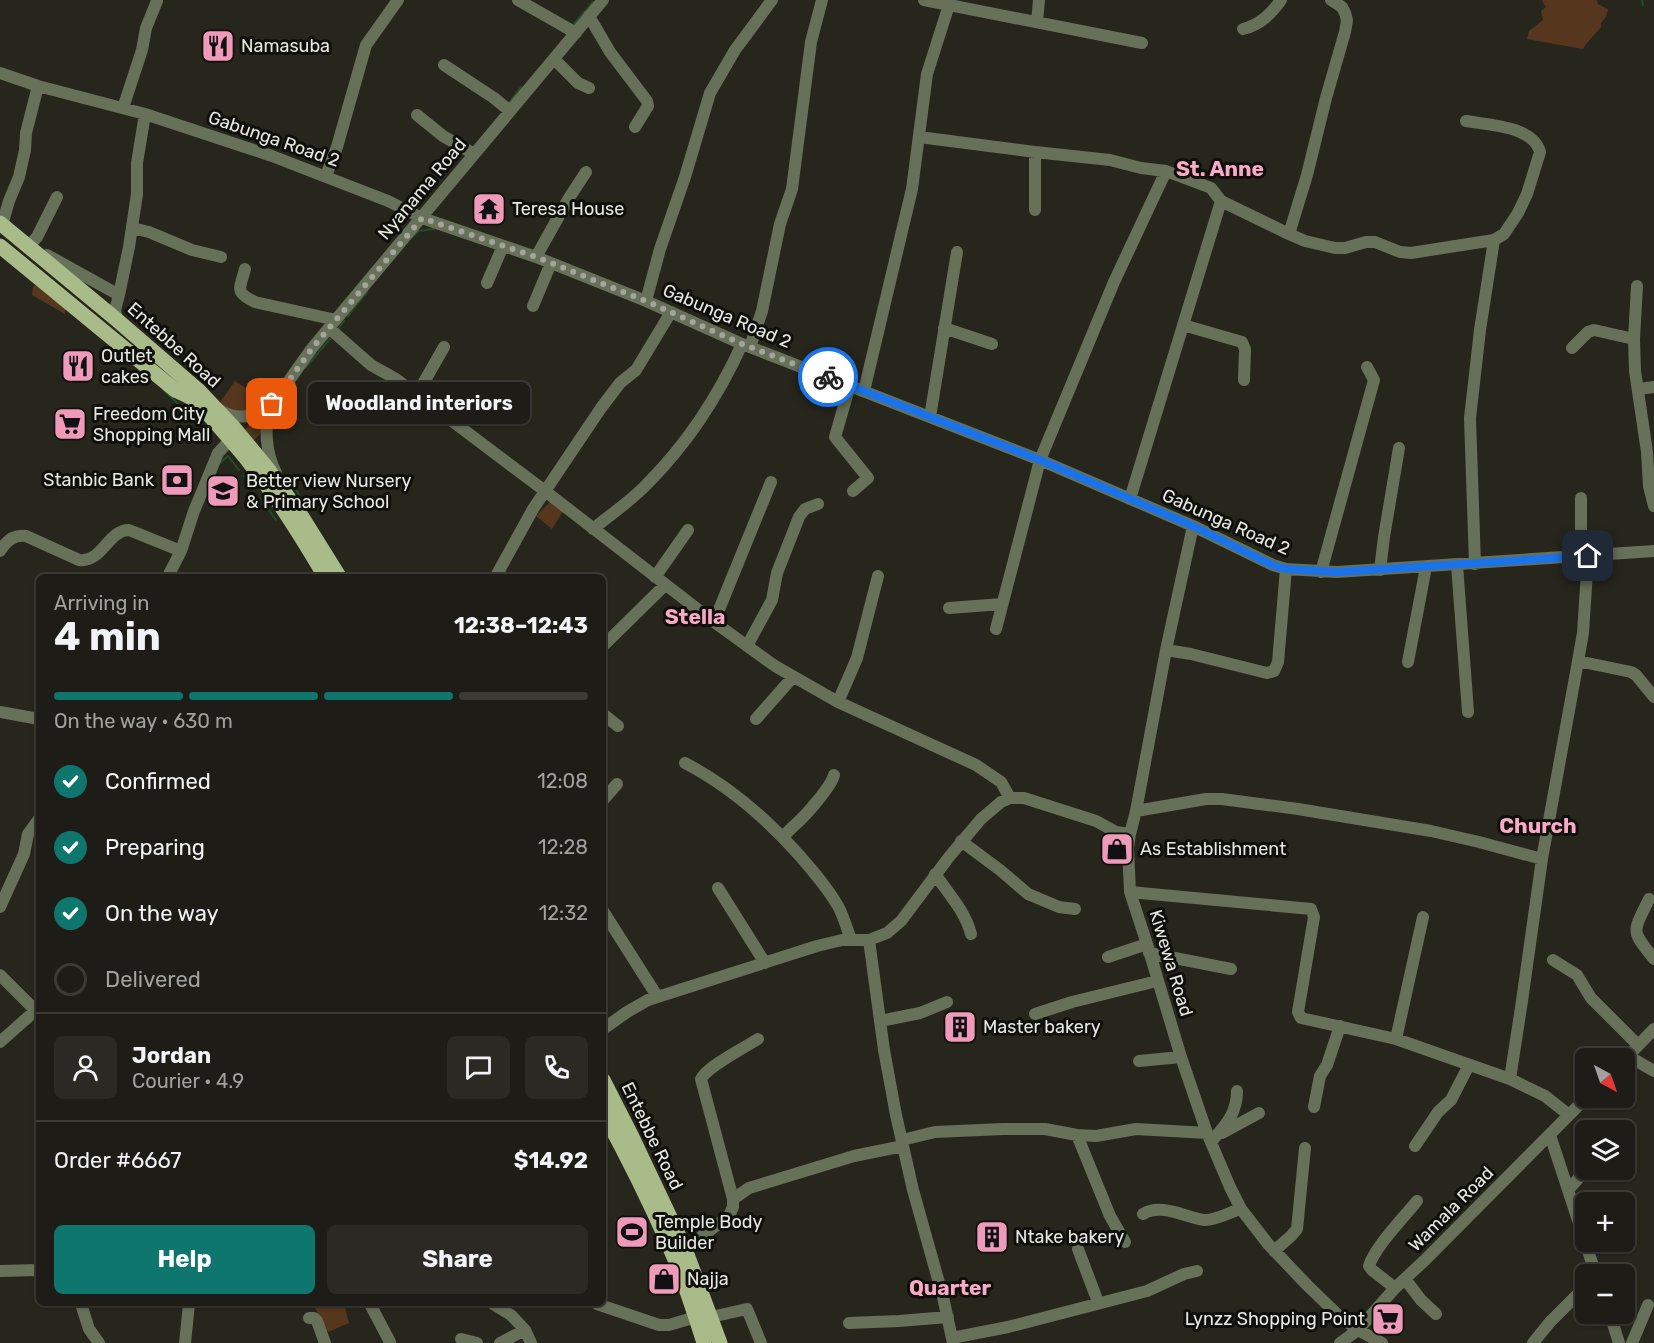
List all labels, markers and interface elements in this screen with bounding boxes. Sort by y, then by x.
restaurant icon: Namasuba [200,28,236,64]
place label: Namasuba [241,35,330,57]
street label: Gabunga Road 2 [205,106,343,172]
street label: Nyanama Road [373,134,471,244]
district label: St. Anne [1176,156,1264,181]
temple icon: Teresa House [471,191,507,227]
place label: Teresa House [512,198,624,220]
street label: Gabunga Road 2 [659,279,795,353]
street label: Entebbe Road [123,298,225,392]
place label: Outlet cakes [101,345,153,388]
courier [798,347,858,407]
restaurant icon: Outlet cakes [60,348,96,384]
icon: bike [812,361,845,394]
pin [246,378,297,429]
callout: Woodland interiors [308,383,530,425]
icon: bag [255,387,288,420]
text: Woodland interiors [325,391,513,415]
place label: Freedom City Shopping Mall [93,403,210,446]
supermarket icon: Freedom City Shopping Mall [52,406,88,442]
bank icon: Stanbic Bank [159,462,195,498]
place label: Stanbic Bank [43,469,155,491]
place label: Better view Nursery & Primary School [246,470,411,513]
school or university icon: Better view Nursery & Primary School [205,473,241,509]
street label: Gabunga Road 2 [1159,484,1293,560]
pin [1562,530,1613,581]
icon: home [1571,539,1604,572]
text: Arriving in [54,591,149,615]
district label: Stella [665,604,725,629]
text: 12:38–12:43 [454,612,588,639]
text: 4 min [54,614,161,660]
text: On the way · 630 m [54,709,233,733]
icon: check [54,765,87,798]
text: Confirmed [105,768,211,795]
text: 12:08 [537,769,588,793]
district label: Church [1499,813,1577,838]
icon: check [54,831,87,864]
shop icon: As Establishment [1099,831,1135,867]
text: Preparing [105,834,205,861]
text: 12:28 [538,835,588,859]
place label: As Establishment [1140,838,1286,860]
icon: check [54,897,87,930]
text: On the way [105,900,219,927]
text: 12:32 [539,901,588,925]
street label: Kiwewa Road [1144,907,1198,1019]
text: Delivered [105,966,201,993]
building icon: Master bakery [942,1009,978,1045]
place label: Master bakery [983,1016,1101,1038]
button: person [54,1036,117,1099]
button: chat [447,1036,510,1099]
button: phone [525,1036,588,1099]
text: Jordan [132,1042,211,1069]
north arrow [1575,1048,1635,1108]
map controls [1575,1048,1635,1324]
text: Courier · 4.9 [132,1069,244,1093]
street label: Entebbe Road [616,1078,688,1194]
button: layers [1575,1120,1635,1180]
text: Order #6667 [54,1147,181,1174]
text: $14.92 [514,1147,588,1174]
street label: Wamala Road [1404,1162,1498,1256]
button: + [1575,1192,1635,1252]
place label: Temple Body Builder [655,1211,762,1254]
sports icon: Temple Body Builder [614,1214,650,1250]
building icon: Ntake bakery [974,1219,1010,1255]
button: Help [54,1225,315,1294]
button: Share [327,1225,588,1294]
place label: Ntake bakery [1015,1226,1124,1248]
shop icon: Najja [646,1261,682,1297]
button: − [1575,1264,1635,1324]
place label: Najja [687,1268,729,1290]
district label: Quarter [909,1275,992,1300]
supermarket icon: Lynzz Shopping Point [1370,1301,1406,1337]
place label: Lynzz Shopping Point [1185,1308,1365,1330]

